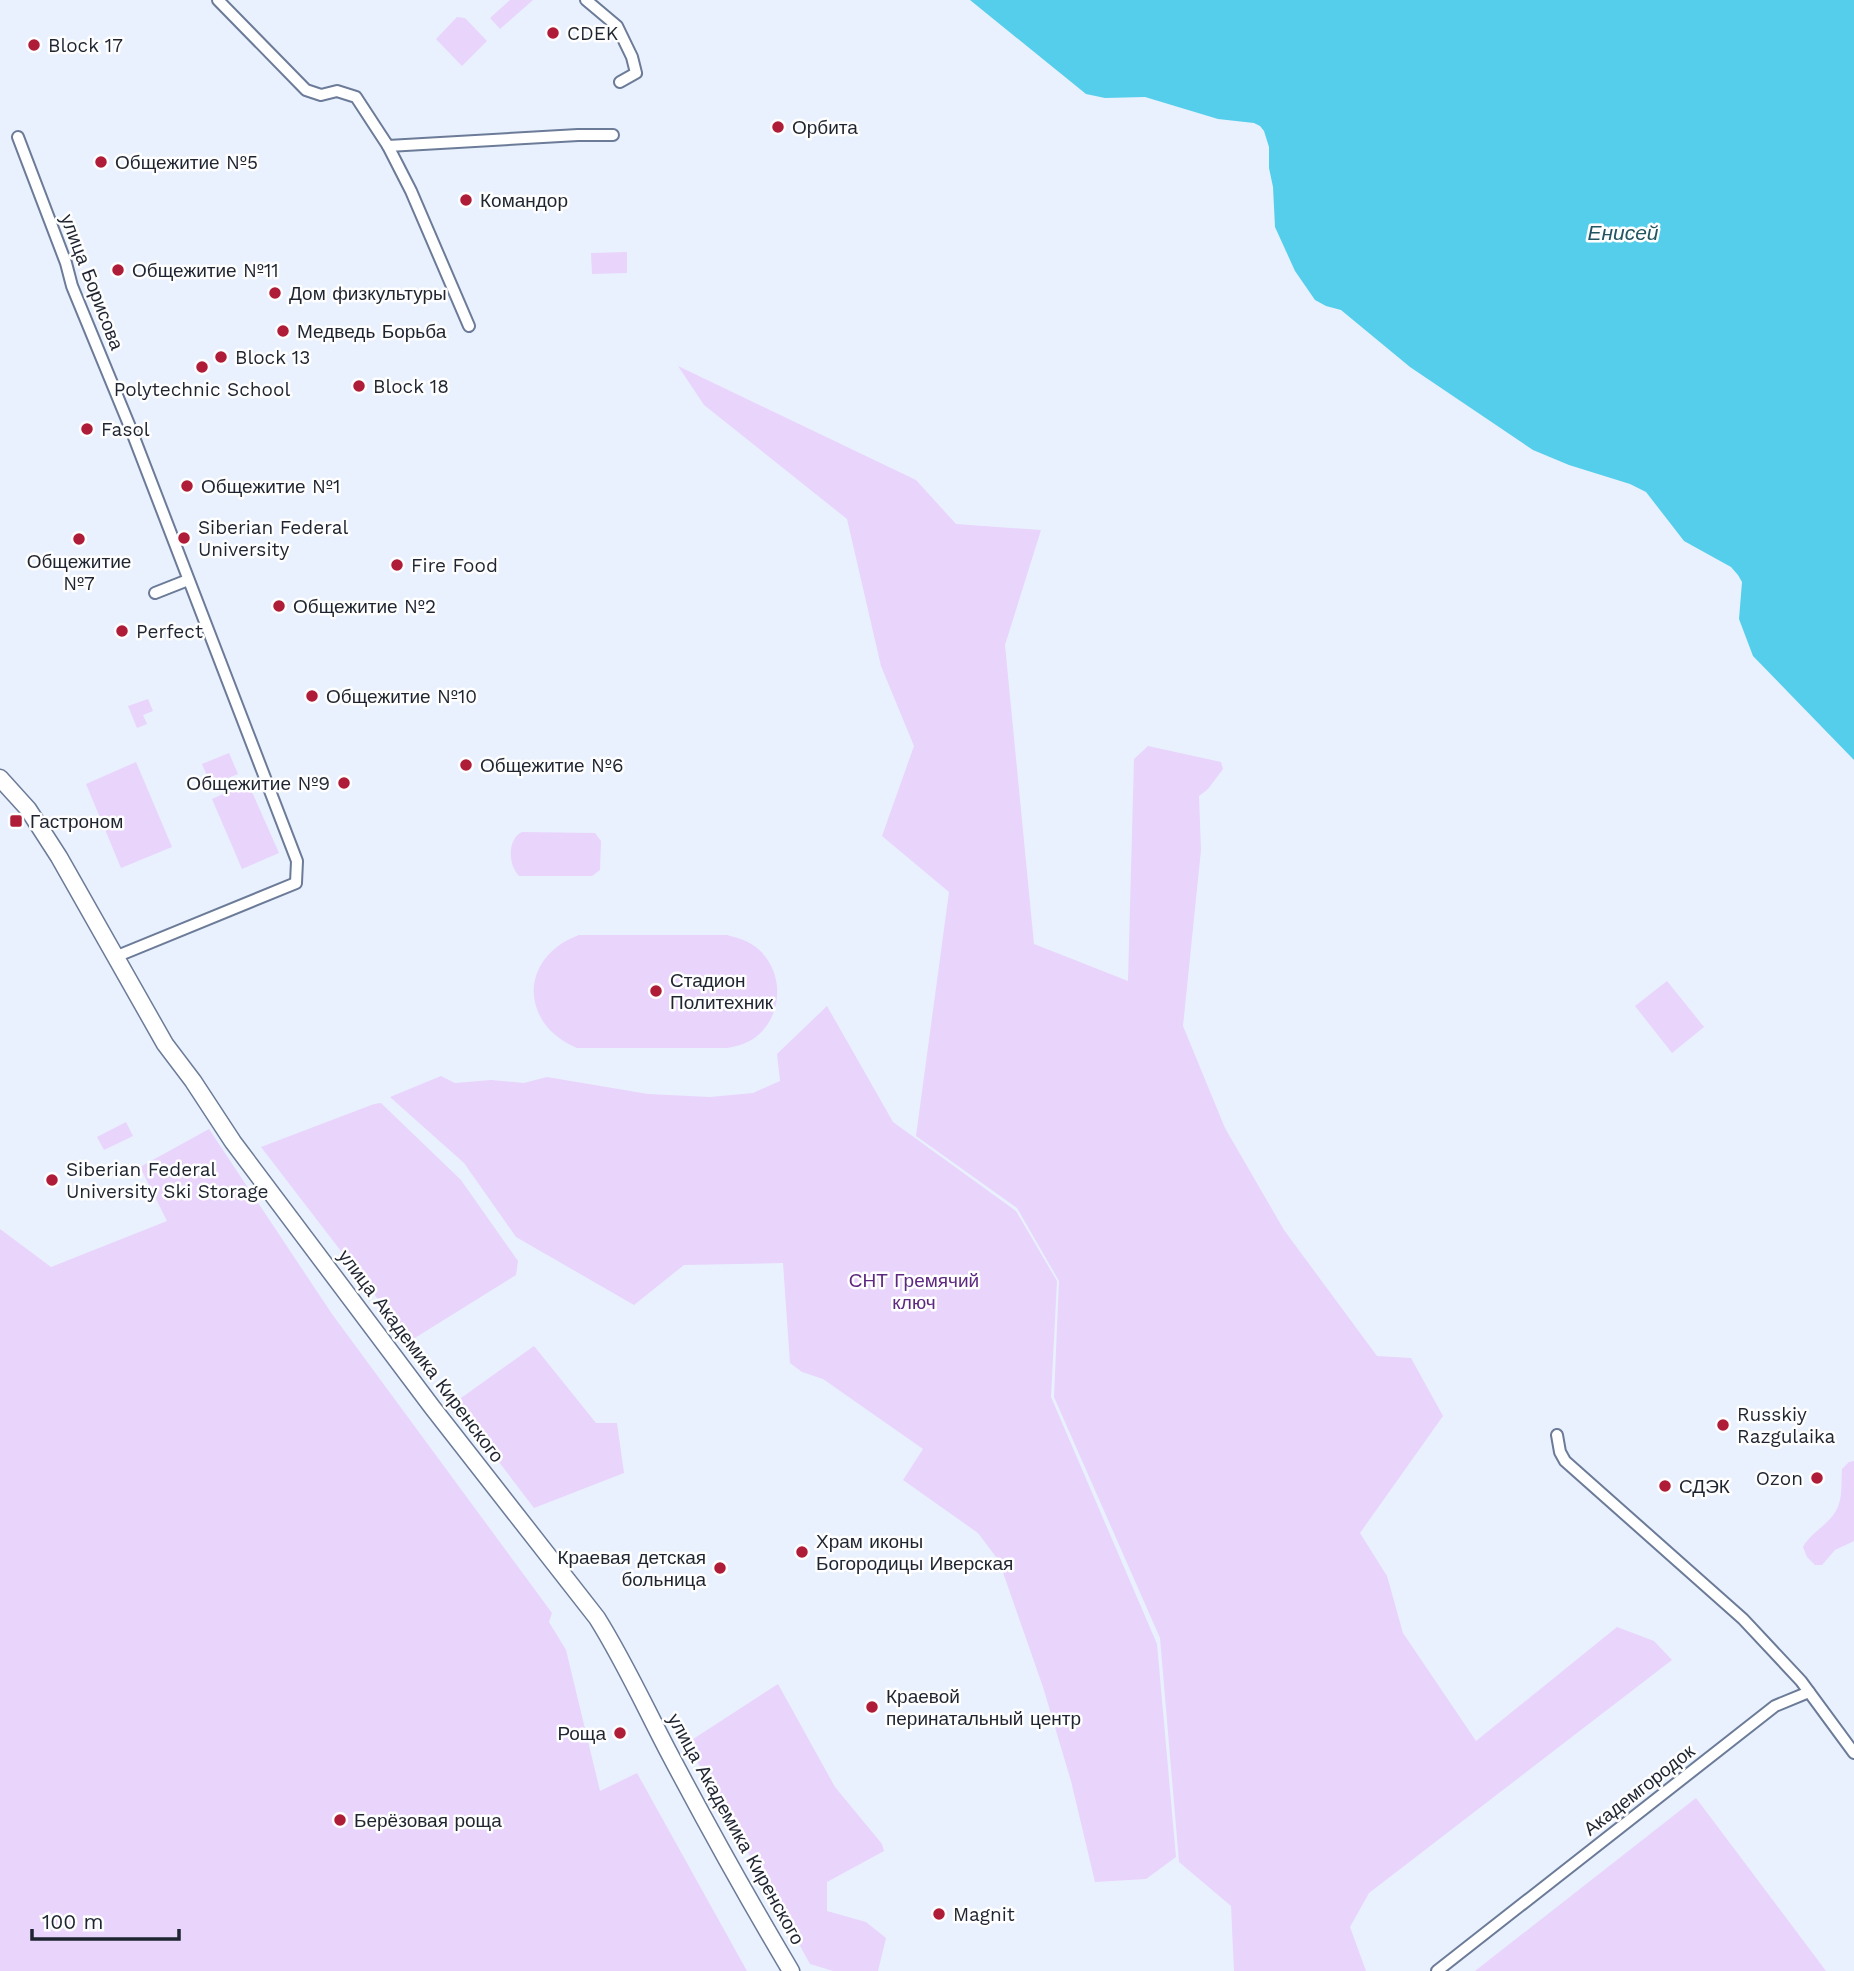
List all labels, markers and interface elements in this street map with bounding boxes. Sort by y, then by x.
place label: CDEK [567,22,618,45]
marker: CDEK [545,25,561,41]
place label: Block 17 [48,34,123,57]
marker: Block 17 [26,37,42,53]
place label: Орбита [792,116,858,139]
marker: Орбита [770,119,786,135]
place label: Общежитие №5 [115,151,258,174]
marker: Общежитие №5 [93,154,109,170]
place label: Командор [480,189,568,212]
marker: Командор [458,192,474,208]
street label: улица Борисова [56,211,129,354]
water label: Енисей [1587,220,1659,245]
place label: Общежитие №11 [132,259,279,282]
marker: Общежитие №11 [110,262,126,278]
place label: Дом физкультуры [289,282,447,305]
marker: Дом физкультуры [267,285,283,301]
place label: Медведь Борьба [297,320,447,343]
marker: Медведь Борьба [275,323,291,339]
place label: Block 13 [235,346,310,369]
marker: Block 13 [213,349,229,365]
marker: Polytechnic School [194,359,210,375]
place label: Block 18 [373,375,449,398]
place label: Polytechnic School [114,378,290,401]
marker: Block 18 [351,378,367,394]
place label: Fasol [101,418,150,441]
marker: Fasol [79,421,95,437]
place label: Общежитие №1 [201,475,340,498]
marker: Общежитие №1 [179,478,195,494]
place label: Siberian Federal University [198,516,348,561]
marker: Siberian Federal University [176,530,192,546]
marker: Общежитие №7 [71,531,87,547]
place label: Общежитие №7 [27,550,131,595]
place label: Fire Food [411,554,498,577]
marker: Fire Food [389,557,405,573]
place label: Общежитие №2 [293,595,436,618]
marker: Общежитие №2 [271,598,287,614]
place label: Perfect [136,620,203,643]
marker: Perfect [114,623,130,639]
place label: Общежитие №10 [326,685,477,708]
marker: Общежитие №10 [304,688,320,704]
place label: Общежитие №6 [480,754,623,777]
marker: Общежитие №6 [458,757,474,773]
place label: Общежитие №9 [186,772,330,795]
marker: Общежитие №9 [336,775,352,791]
place label: Гастроном [30,810,123,833]
marker: Гастроном [8,813,24,829]
place label: Стадион Политехник [670,969,774,1014]
marker: Стадион Политехник [648,983,664,999]
place label: Siberian Federal University Ski Storage [66,1158,269,1203]
marker: Siberian Federal University Ski Storage [44,1172,60,1188]
street label: улица Академика Киренского [333,1245,509,1467]
park label: СНТ Гремячий ключ [849,1269,979,1314]
place label: Russkiy Razgulaika [1737,1403,1836,1448]
marker: Russkiy Razgulaika [1715,1417,1731,1433]
place label: Ozon [1756,1467,1803,1490]
marker: Ozon [1809,1470,1825,1486]
place label: СДЭК [1679,1475,1730,1498]
marker: СДЭК [1657,1478,1673,1494]
place label: Храм иконы Богородицы Иверская [816,1530,1013,1575]
marker: Храм иконы Богородицы Иверская [794,1544,810,1560]
place label: Краевая детская больница [557,1546,706,1591]
marker: Краевая детская больница [712,1560,728,1576]
place label: Краевой перинатальный центр [886,1685,1081,1730]
marker: Краевой перинатальный центр [864,1699,880,1715]
street label: улица Академика Киренского [663,1709,809,1949]
place label: Роща [557,1722,606,1745]
marker: Роща [612,1725,628,1741]
street label: Академгородок [1579,1739,1700,1840]
place label: Берёзовая роща [354,1809,502,1832]
marker: Берёзовая роща [332,1812,348,1828]
scale bar [32,1898,178,1942]
place label: Magnit [953,1903,1015,1926]
marker: Magnit [931,1906,947,1922]
text: 100 m [42,1909,104,1934]

